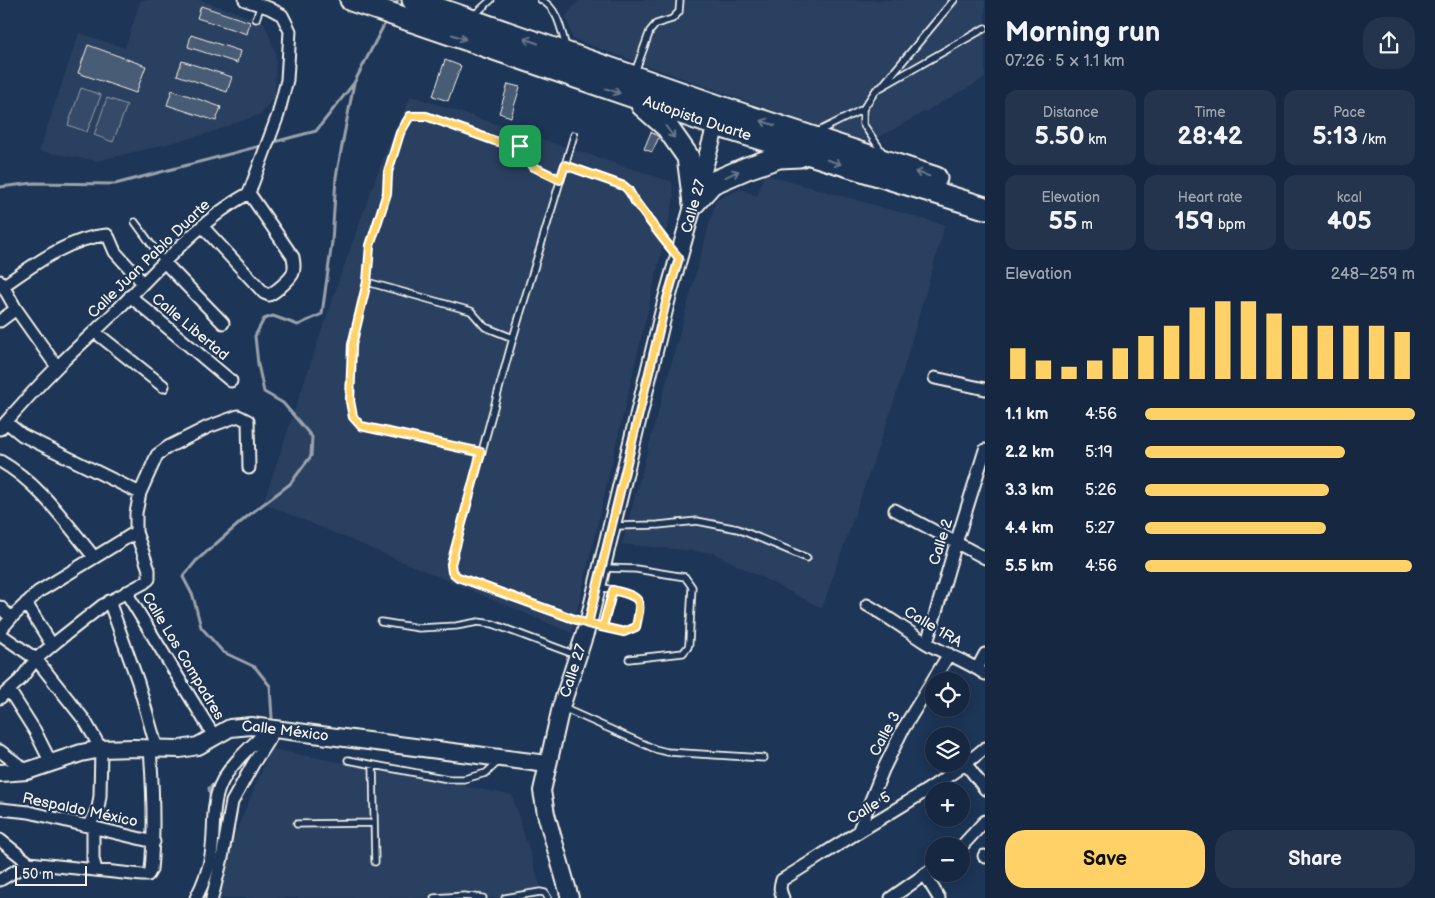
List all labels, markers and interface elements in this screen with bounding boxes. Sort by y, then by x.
text: Morning run [1005,16,1160,49]
button: share [1363,17,1415,69]
one-way arrow [451,33,467,42]
one-way arrow [524,36,540,45]
text: 07:26 · 5 × 1.1 km [1005,52,1124,71]
one-way arrow [604,87,620,96]
street label: Autopista Duarte [641,91,754,145]
text: Distance [1043,104,1099,121]
text: Time [1194,104,1226,121]
text: Pace [1333,104,1365,121]
one-way arrow [760,117,776,127]
text: 5.50 [1035,121,1085,152]
text: 28:42 [1177,121,1243,152]
text: 5:13 [1312,121,1358,152]
pin [499,125,541,167]
one-way arrow [665,125,675,139]
text: km [1085,131,1107,148]
text: /km [1358,131,1386,148]
icon: arrive [506,132,534,160]
one-way arrow [825,158,841,168]
one-way arrow [724,169,739,178]
one-way arrow [914,169,930,178]
street label: Calle 27 [676,177,710,235]
text: Elevation [1041,189,1100,206]
text: Heart rate [1178,189,1242,206]
text: kcal [1337,189,1362,206]
street label: Calle Juan Pablo Duarte [84,195,214,322]
text: 55 [1049,206,1077,237]
text: 159 [1175,206,1214,237]
text: 405 [1327,206,1372,237]
text: m [1077,216,1093,233]
text: bpm [1214,216,1245,233]
text: Elevation [1005,265,1072,284]
text: 248–259 m [1331,265,1415,284]
street label: Calle Libertad [148,289,232,365]
text: 1.1 km [1005,405,1048,424]
text: 4:56 [1085,405,1117,424]
text: 2.2 km [1005,443,1054,462]
text: 5:19 [1085,443,1113,462]
text: 3.3 km [1005,481,1054,500]
text: 5:26 [1085,481,1117,500]
street label: Calle 2 [925,516,957,568]
text: 4.4 km [1005,519,1054,538]
text: 5:27 [1085,519,1115,538]
text: 5.5 km [1005,557,1053,576]
text: 4:56 [1085,557,1117,576]
street label: Calle Los Compadres [137,589,229,724]
street label: Calle 1RA [901,602,966,652]
street label: Calle 27 [555,641,591,700]
map controls [925,672,970,882]
button: locate [925,672,970,717]
street label: Calle 3 [865,708,905,760]
street label: Calle México [241,716,330,745]
button: layers [925,727,970,772]
button: + [925,782,970,827]
street label: Calle 5 [844,788,894,828]
street label: Respaldo México [21,789,139,831]
button: Save [1005,830,1205,888]
button: Share [1215,830,1415,888]
button: − [925,837,970,882]
scale bar [15,863,88,886]
text: 50 m [22,866,54,883]

